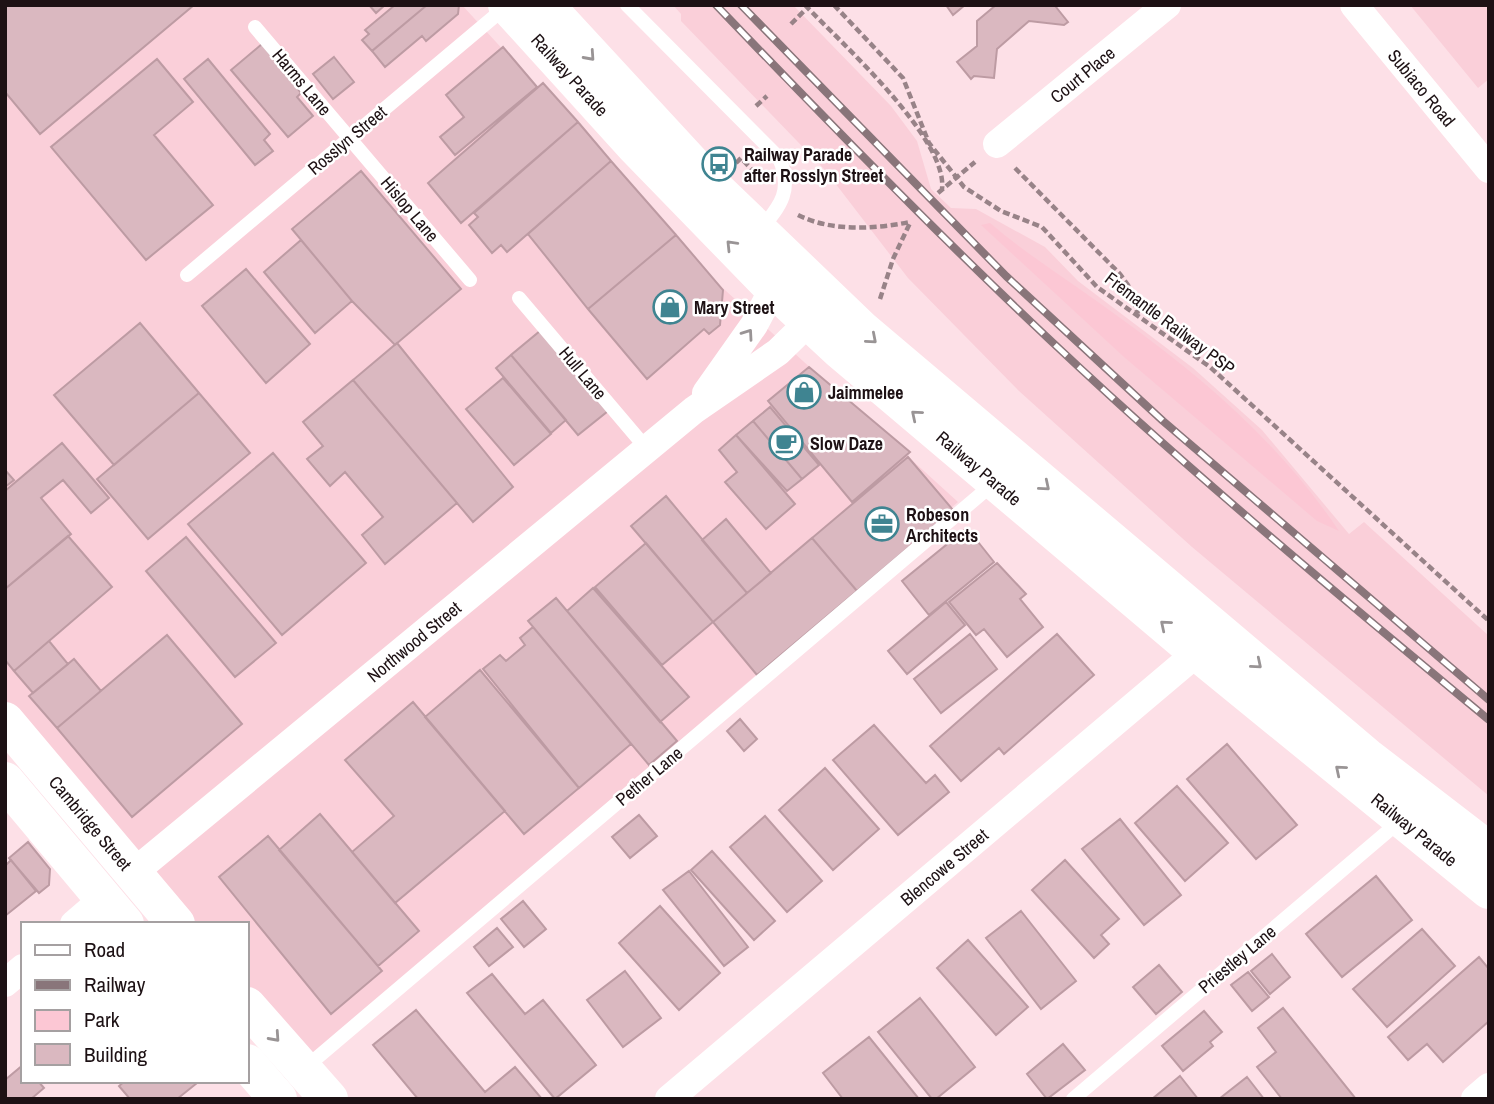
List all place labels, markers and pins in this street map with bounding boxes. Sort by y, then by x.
place label: Railway Parade after Rosslyn Street [744,142,884,188]
bus stop icon: Railway Parade after Rosslyn Street [700,145,738,183]
shop icon: Mary Street [651,288,689,326]
place label: Mary Street [694,295,774,320]
shop icon: Jaimmelee [785,373,823,411]
place label: Jaimmelee [828,380,904,405]
cafe icon: Slow Daze [767,424,805,462]
place label: Slow Daze [810,431,883,456]
place label: Robeson Architects [906,502,978,548]
office icon: Robeson Architects [863,505,901,543]

